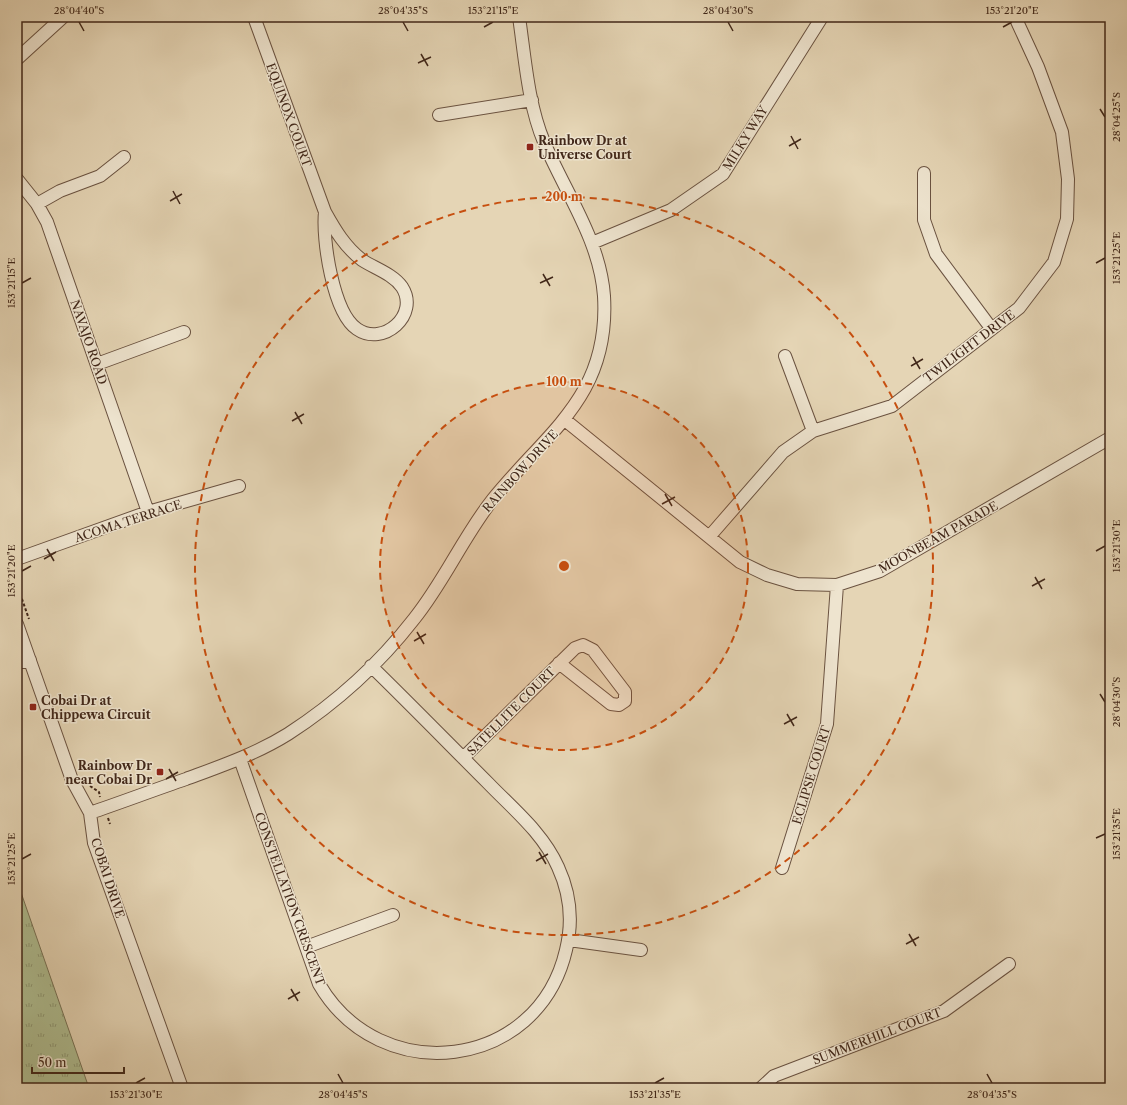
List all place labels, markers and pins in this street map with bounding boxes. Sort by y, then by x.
place label: Rainbow Dr at Universe Court [538,133,632,162]
marker: Rainbow Dr at Universe Court [525,142,535,152]
centre of rings [557,559,571,573]
place label: Cobai Dr at Chippewa Circuit [41,693,151,722]
marker: Cobai Dr at Chippewa Circuit [28,702,38,712]
place label: Rainbow Dr near Cobai Dr [65,758,152,787]
marker: Rainbow Dr near Cobai Dr [155,767,165,777]

